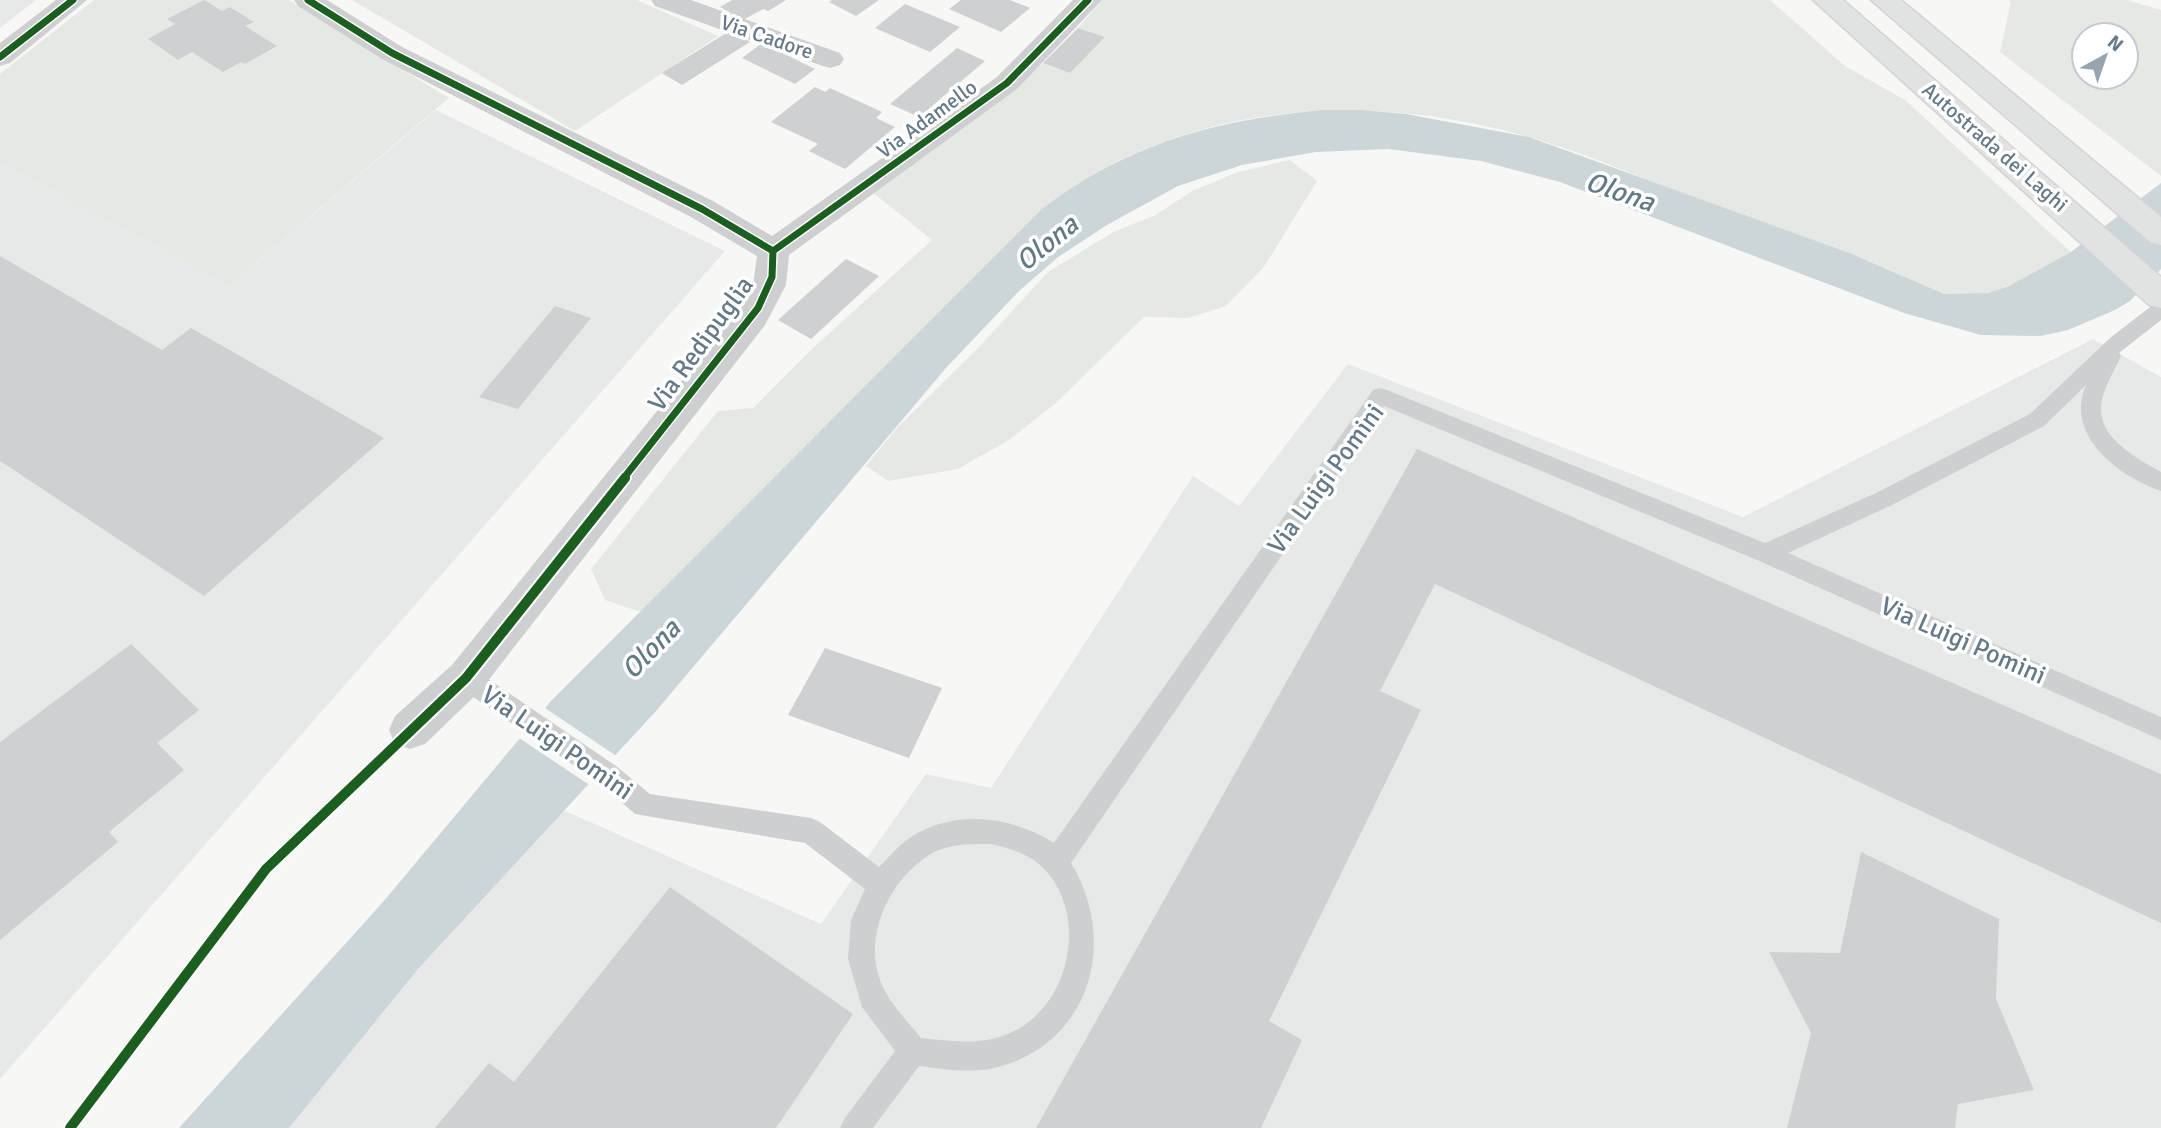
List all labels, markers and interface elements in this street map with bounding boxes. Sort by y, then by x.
street label: Via Cadore [717,9,817,65]
north arrow [2070,21,2140,91]
text: N [2103,30,2128,57]
street label: Via Adamello [872,74,982,164]
street label: Autostrada dei Laghi [1917,77,2073,217]
water label: Olona [1581,164,1660,220]
water label: Olona [1009,207,1086,278]
street label: Via Redipuglia [641,270,761,418]
street label: Via Luigi Pomini [1261,398,1391,560]
street label: Via Luigi Pomini [1875,590,2051,692]
water label: Olona [614,611,688,686]
street label: Via Luigi Pomini [475,679,639,807]

